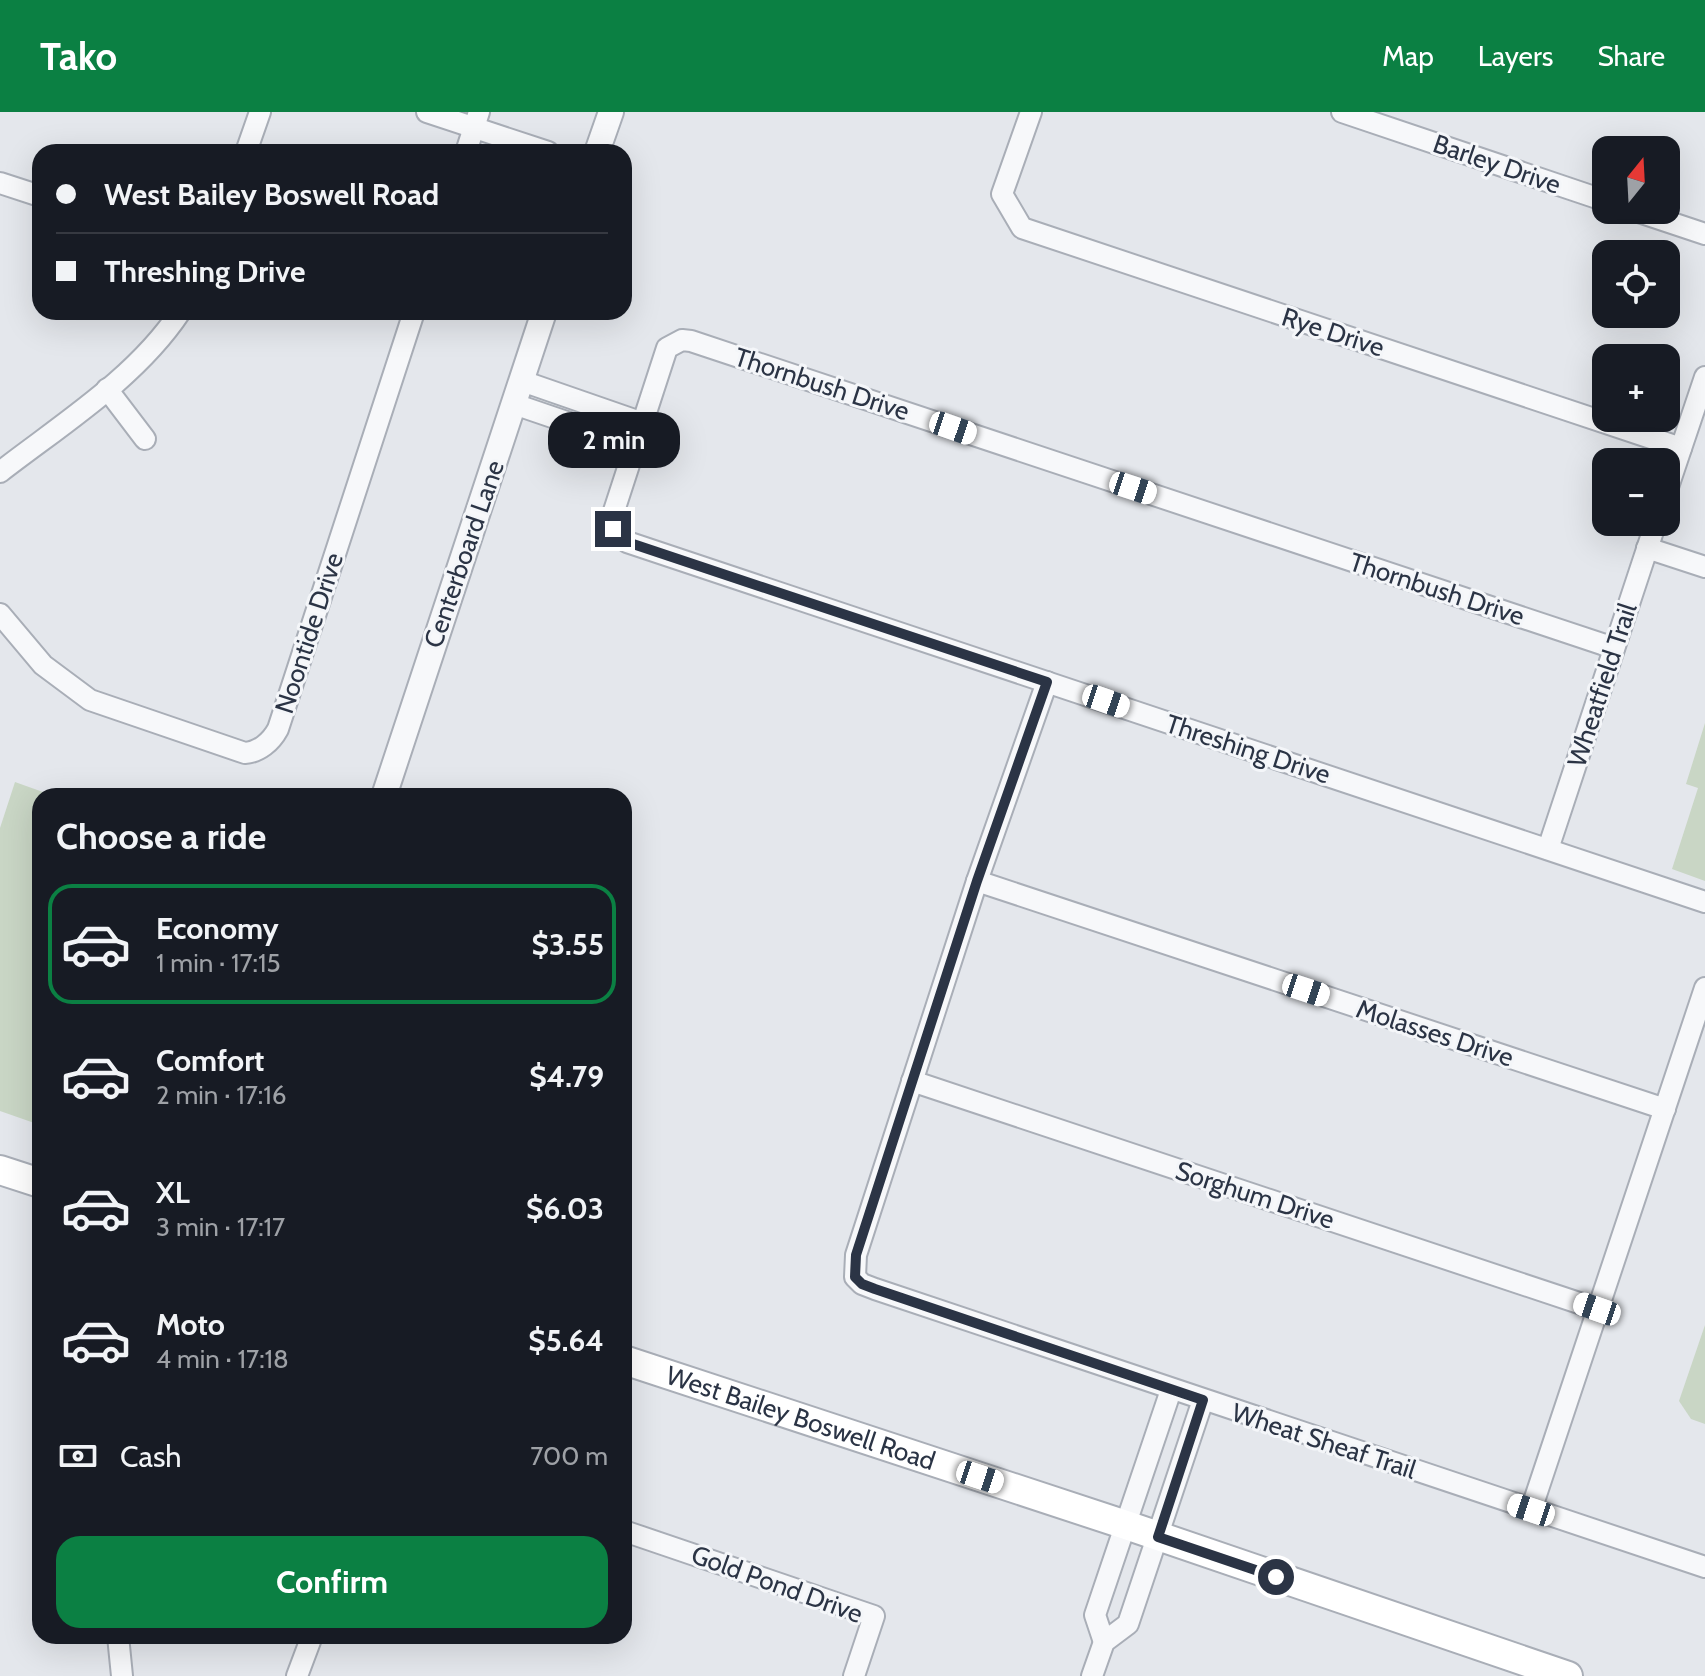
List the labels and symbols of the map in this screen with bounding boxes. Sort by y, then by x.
street label: Barley Drive [1429,127,1565,201]
north arrow [1592,136,1680,224]
street label: Rye Drive [1278,300,1388,364]
street label: Thornbush Drive [731,341,913,427]
car [926,409,980,447]
callout: 2 min [547,413,679,469]
street label: Centerboard Lane [417,456,511,652]
car [1106,469,1160,507]
route end [595,511,631,547]
street label: Thornbush Drive [1346,546,1528,632]
street label: Noontide Drive [268,549,350,717]
street label: Wheatfield Trail [1560,599,1644,771]
car [1079,682,1133,720]
street label: Threshing Drive [1162,707,1334,791]
car [1279,971,1333,1009]
street label: Molasses Drive [1352,993,1518,1073]
street label: Sorghum Drive [1172,1154,1338,1236]
car [1570,1290,1624,1328]
street label: West Bailey Boswell Road [662,1359,939,1477]
street label: Wheat Sheaf Trail [1228,1396,1420,1486]
car [953,1458,1007,1496]
car [1504,1491,1558,1529]
street label: Gold Pond Drive [687,1538,867,1630]
route start [1258,1559,1294,1595]

